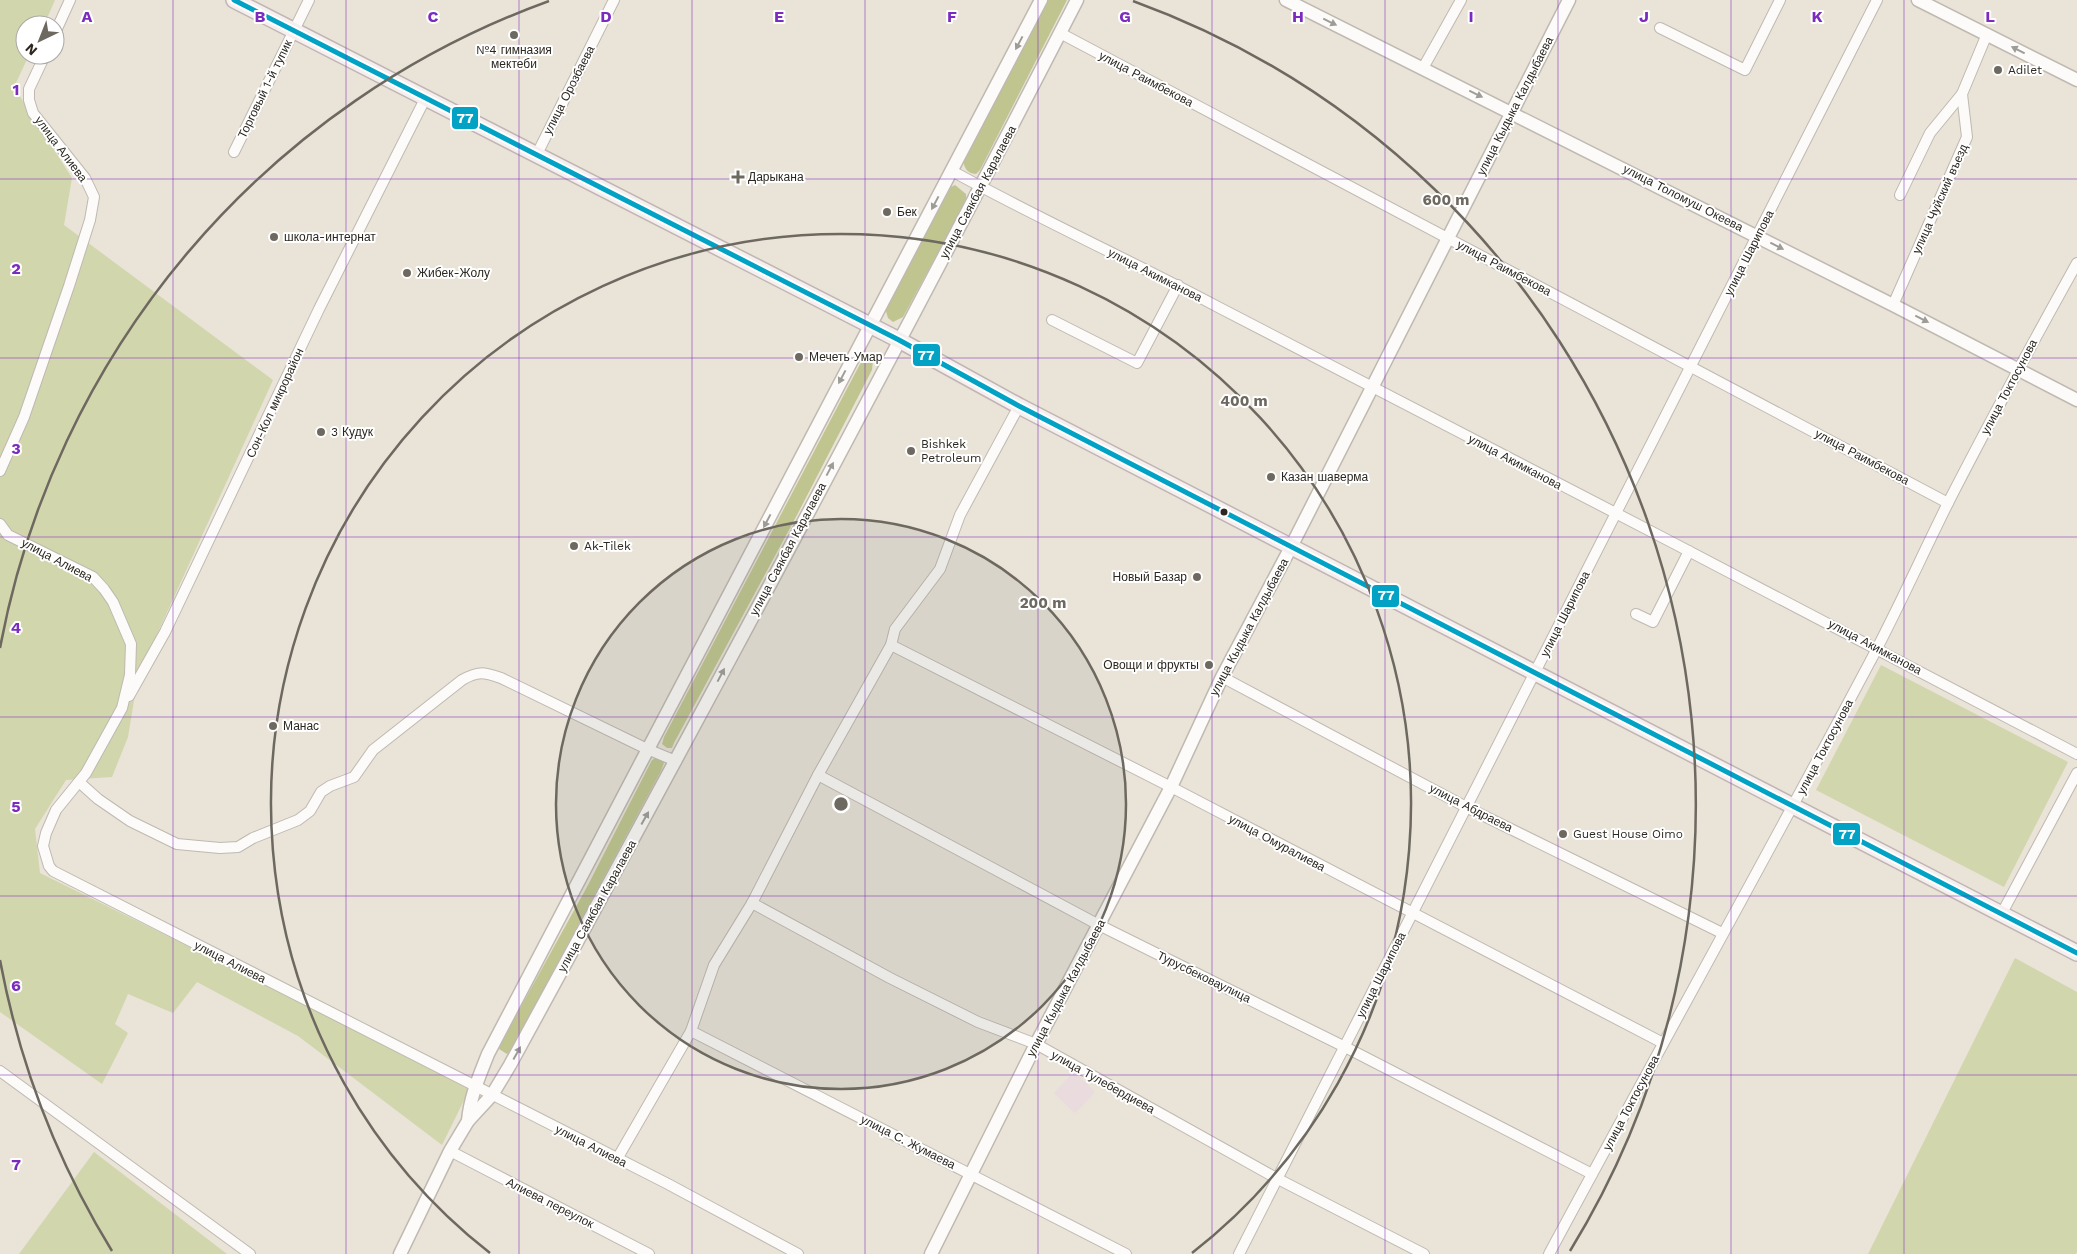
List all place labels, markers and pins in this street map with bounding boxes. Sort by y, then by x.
marker: №4 гимназия мектеби [508,29,520,41]
place label: №4 гимназия мектеби [476,43,552,71]
place label: Adilet [2008,63,2042,77]
marker: Adilet [1992,64,2004,76]
place label: Дарыкана [748,170,804,184]
marker: Дарыкана [732,171,744,183]
place label: Бек [897,205,918,219]
marker: Бек [881,206,893,218]
place label: школа-интернат [284,230,376,244]
marker: школа-интернат [268,231,280,243]
place label: Жибек-Жолу [417,266,490,280]
marker: Жибек-Жолу [401,267,413,279]
place label: Мечеть Умар [809,350,883,364]
marker: Мечеть Умар [793,351,805,363]
place label: 3 Кудук [331,425,374,439]
marker: 3 Кудук [315,426,327,438]
place label: Bishkek Petroleum [921,437,981,465]
marker: Bishkek Petroleum [905,445,917,457]
place label: Казан шаверма [1281,470,1369,484]
marker: Казан шаверма [1265,471,1277,483]
unlabelled marker [1219,507,1229,517]
place label: Ak-Tilek [584,539,631,553]
marker: Ak-Tilek [568,540,580,552]
place label: Новый Базар [1113,570,1187,584]
marker: Новый Базар [1191,571,1203,583]
place label: Овощи и фрукты [1103,658,1199,672]
marker: Овощи и фрукты [1203,659,1215,671]
place label: Манас [283,719,319,733]
marker: Манас [267,720,279,732]
centre of rings [832,795,850,813]
place label: Guest House Oimo [1573,827,1683,841]
marker: Guest House Oimo [1557,828,1569,840]

